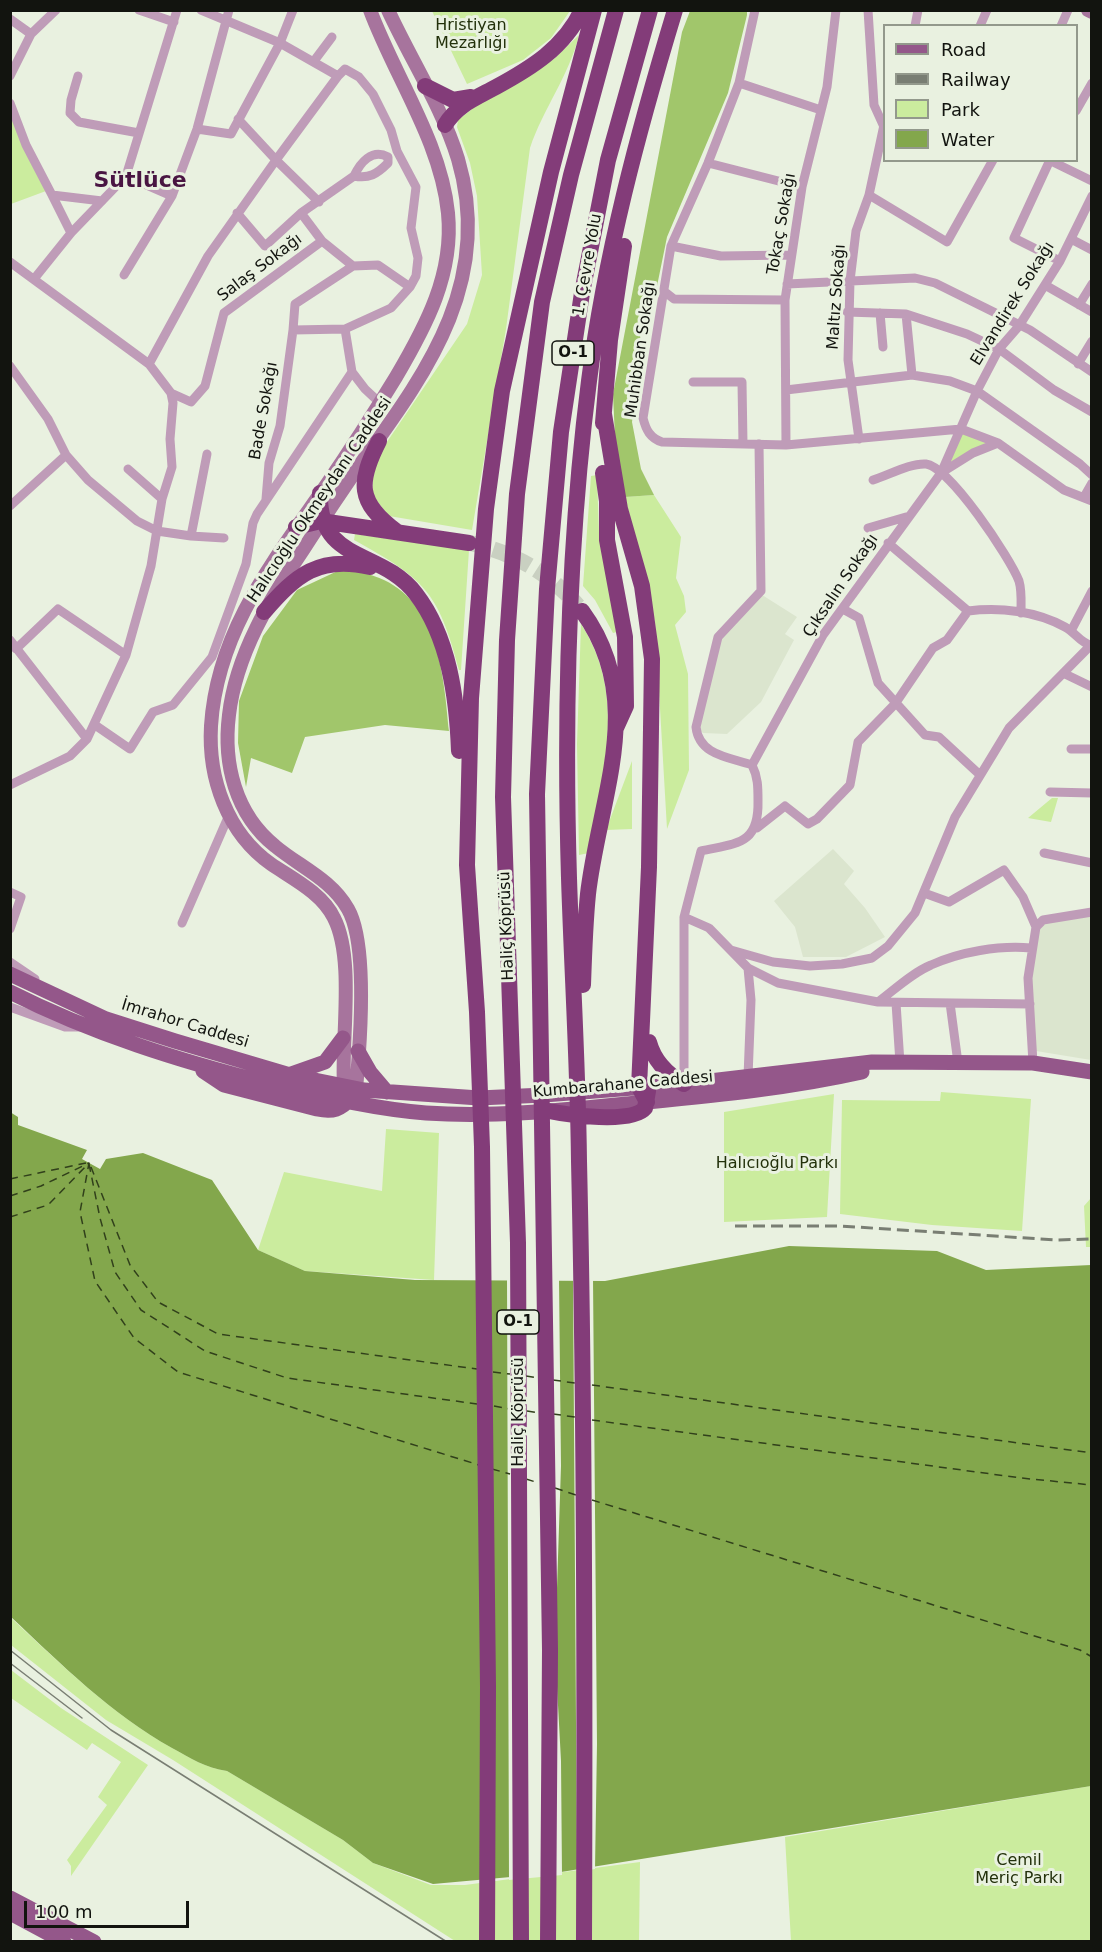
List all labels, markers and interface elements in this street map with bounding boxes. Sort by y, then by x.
park label: Hristiyan Mezarlığı [435,16,507,54]
legend [883,24,1078,162]
text: Road [941,39,986,60]
text: Railway [941,69,1011,90]
text: Park [941,99,980,120]
text: Water [941,129,994,150]
district label: Sütlüce [93,168,187,194]
street label: Tokaç Sokağı [764,172,800,276]
street label: 1. Çevre Yolu [570,212,606,318]
street label: Salaş Sokağı [214,230,306,306]
street label: Elvandirek Sokağı [967,239,1059,369]
street label: Maltız Sokağı [824,244,850,350]
street label: Muhibban Sokağı [622,281,660,419]
road number: O-1 [552,341,594,365]
street label: Bade Sokağı [246,360,282,462]
street label: Halıcıoğlu Okmeydanı Caddesi [244,394,396,606]
street label: Çıksalın Sokağı [799,531,883,641]
street label: Haliç Köprüsü [495,871,519,981]
street label: İmrahor Caddesi [119,995,251,1053]
street label: Kumbarahane Caddesi [532,1068,714,1102]
park label: Halıcıoğlu Parkı [716,1154,838,1174]
road number: O-1 [497,1310,539,1334]
street label: Haliç Köprüsü [509,1357,529,1467]
park label: Cemil Meriç Parkı [975,1851,1063,1889]
scale bar [27,1889,192,1927]
text: 100 m [35,1901,93,1922]

